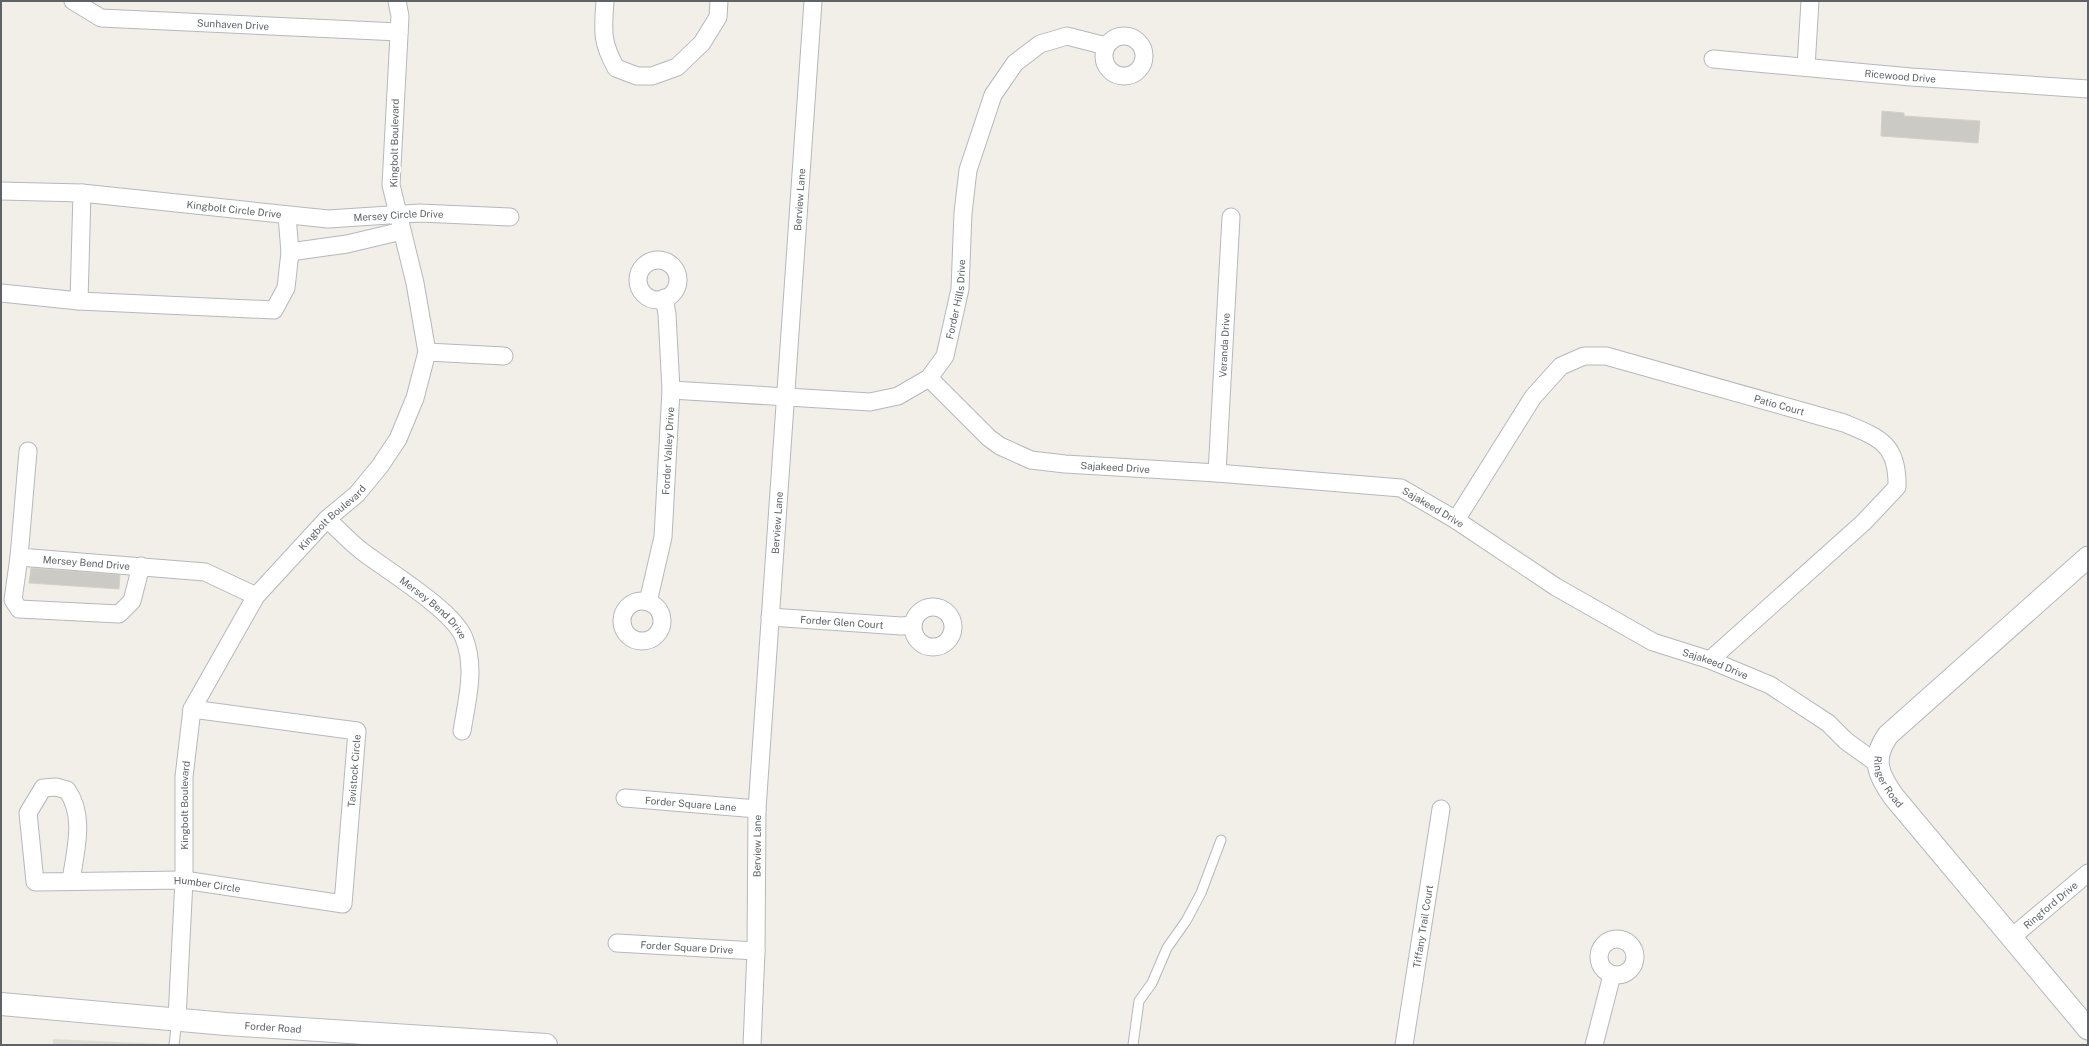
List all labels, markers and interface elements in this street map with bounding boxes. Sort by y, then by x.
street label: Sunhaven Drive [197,17,270,32]
street label: Ricewood Drive [1864,67,1937,85]
street label: Kingbolt Boulevard [387,98,401,187]
street label: Berview Lane [791,168,807,231]
street label: Kingbolt Circle Drive [186,198,283,220]
street label: Mersey Circle Drive [353,207,444,223]
street label: Forder Hills Drive [943,259,967,340]
street label: Veranda Drive [1216,312,1232,378]
street label: Patio Court [1753,392,1806,418]
street label: Forder Valley Drive [659,406,676,495]
street label: Sajakeed Drive [1080,459,1151,475]
street label: Kingbolt Boulevard [296,482,368,552]
street label: Sajakeed Drive [1400,484,1467,530]
street label: Berview Lane [769,491,785,554]
street label: Mersey Bend Drive [42,553,131,572]
street label: Mersey Bend Drive [397,574,470,641]
street label: Forder Glen Court [800,613,884,631]
street label: Sajakeed Drive [1681,646,1750,681]
street label: Tavistock Circle [345,734,363,808]
street label: Ringer Road [1872,755,1906,810]
street label: Kingbolt Boulevard [178,760,192,850]
street label: Forder Square Lane [645,794,737,813]
street label: Berview Lane [751,814,763,877]
street label: Humber Circle [174,874,242,895]
street label: Ringford Drive [2021,878,2080,931]
street label: Tiffany Trail Court [1410,884,1435,969]
street label: Forder Square Drive [640,938,734,956]
street label: Forder Road [244,1019,302,1035]

